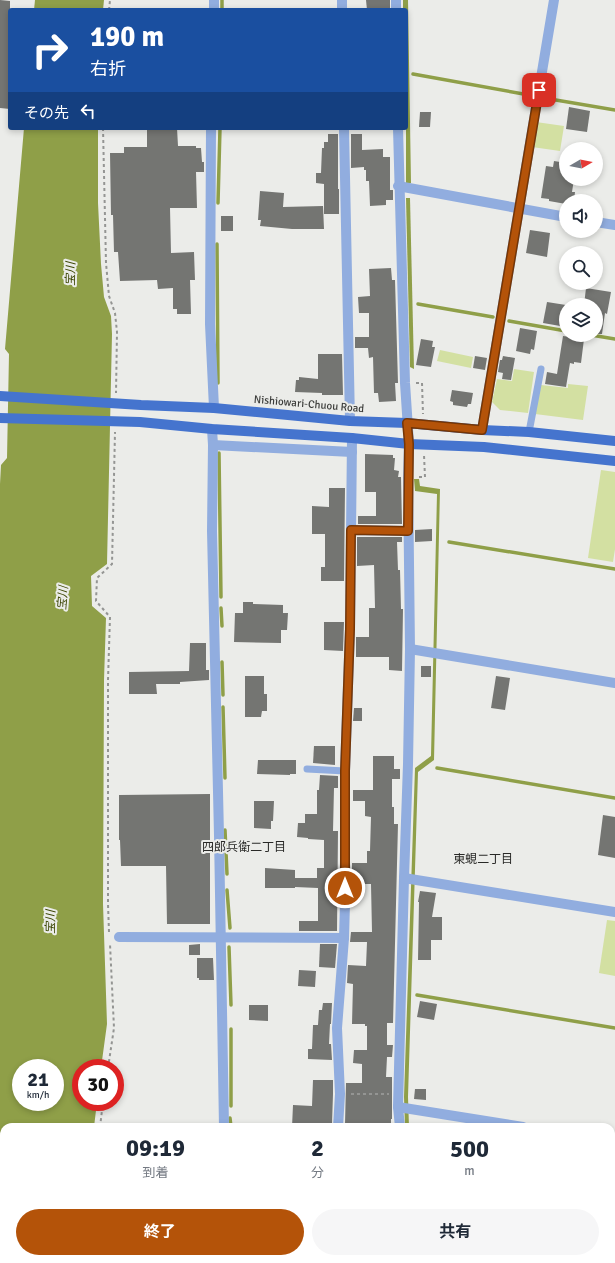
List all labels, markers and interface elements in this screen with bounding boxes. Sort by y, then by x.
text: 190 m [90,20,164,54]
icon: right [24,24,76,76]
text: 右折 [90,58,126,80]
pin [522,73,556,107]
icon: arrive [528,79,550,101]
icon: left [77,100,99,122]
text: その先 [24,104,69,122]
north arrow [559,142,603,186]
map controls [559,142,603,342]
button: sound [559,194,603,238]
button: search [559,246,603,290]
water label: 宝川 [63,260,79,286]
button: layers [559,298,603,342]
street label: Nishiowari-Chuou Road [253,393,365,415]
water label: 宝川 [54,583,72,611]
district label: 四郎兵衛二丁目 [202,840,286,855]
district label: 東蜆二丁目 [453,852,513,867]
position arrow [324,867,366,909]
water label: 宝川 [43,908,59,934]
speed limit sign: 30 [72,1059,124,1111]
text: 21 [27,1067,49,1092]
text: km/h [27,1089,49,1101]
text: 09:19 [126,1133,185,1163]
text: 2 [311,1133,324,1163]
text: 500 [450,1134,489,1164]
text: m [464,1163,475,1179]
text: 到着 [142,1165,169,1181]
text: 分 [311,1165,324,1181]
button: 終了 [16,1209,304,1255]
button: 共有 [312,1209,599,1255]

